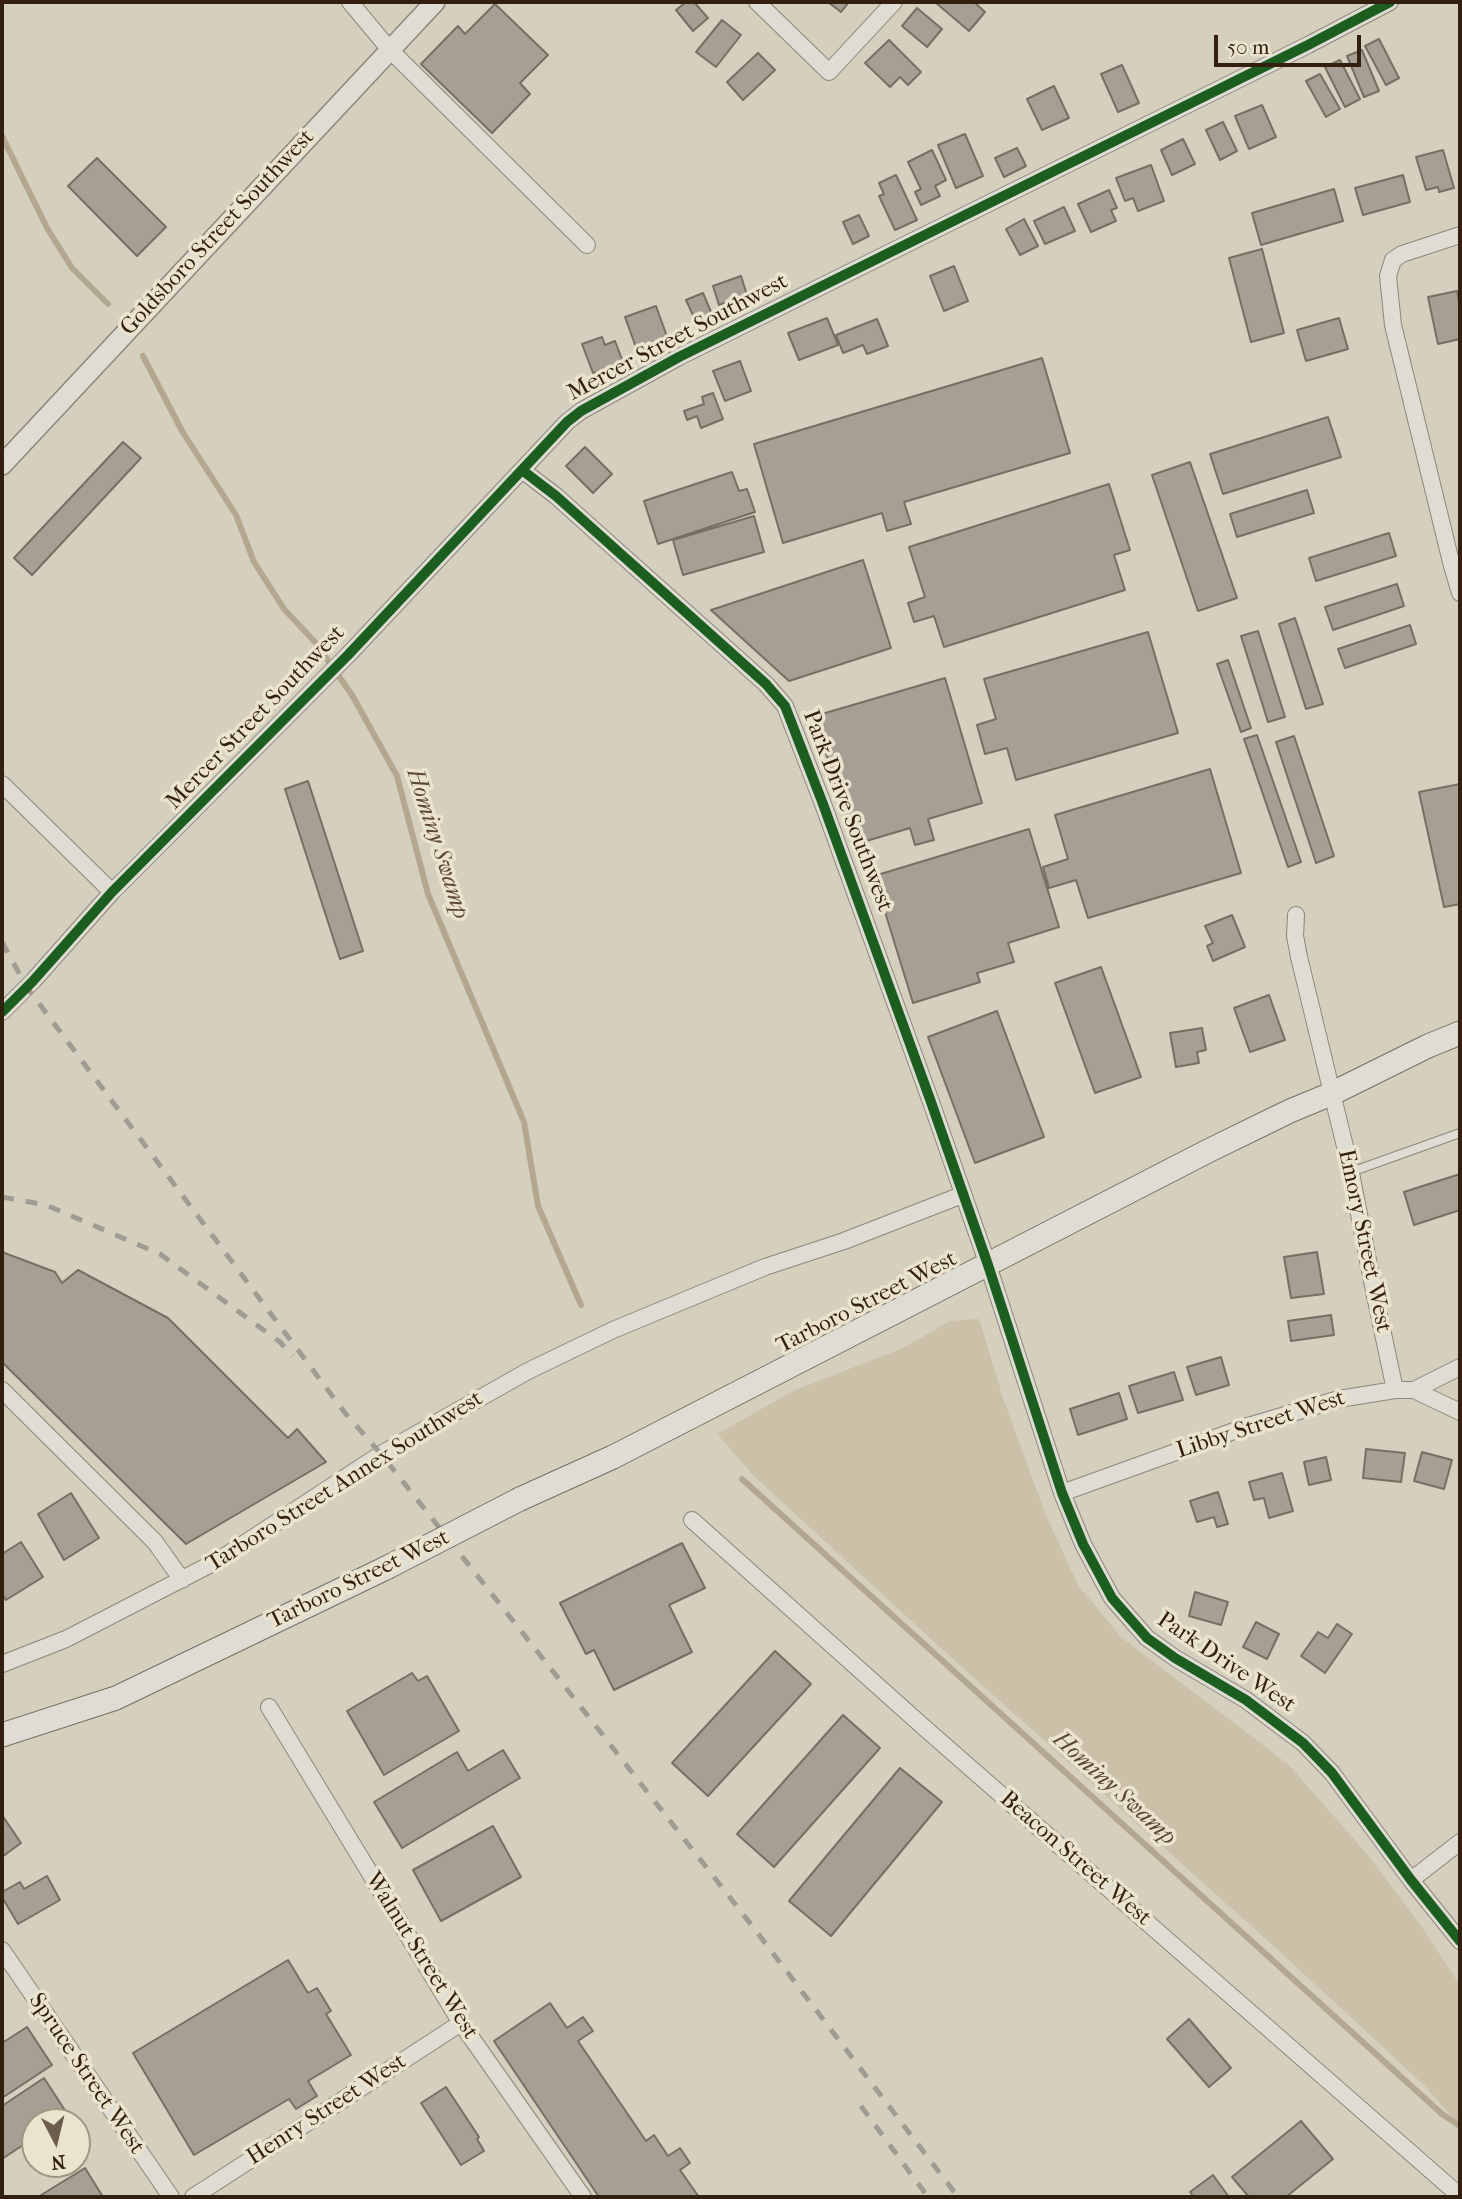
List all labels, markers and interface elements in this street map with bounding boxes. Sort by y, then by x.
scale bar [1217,21,1364,65]
text: 50 m [1227,35,1270,59]
street label: Goldsboro Street Southwest [115,124,321,342]
street label: Mercer Street Southwest [563,268,793,408]
street label: Mercer Street Southwest [161,620,351,816]
street label: Park Drive Southwest [796,706,898,916]
water label: Hominy Swamp [399,765,475,923]
street label: Emory Street West [1331,1147,1397,1335]
street label: Tarboro Street West [772,1246,962,1360]
street label: Tarboro Street Annex Southwest [202,1385,488,1579]
street label: Libby Street West [1173,1385,1349,1465]
street label: Tarboro Street West [264,1524,454,1636]
street label: Park Drive West [1152,1607,1300,1719]
water label: Hominy Swamp [1046,1726,1182,1852]
street label: Beacon Street West [994,1786,1156,1932]
street label: Walnut Street West [358,1867,484,2045]
street label: Spruce Street West [22,1988,150,2160]
street label: Henry Street West [242,2048,412,2172]
north arrow [21,2108,91,2178]
text: N [50,2150,67,2174]

